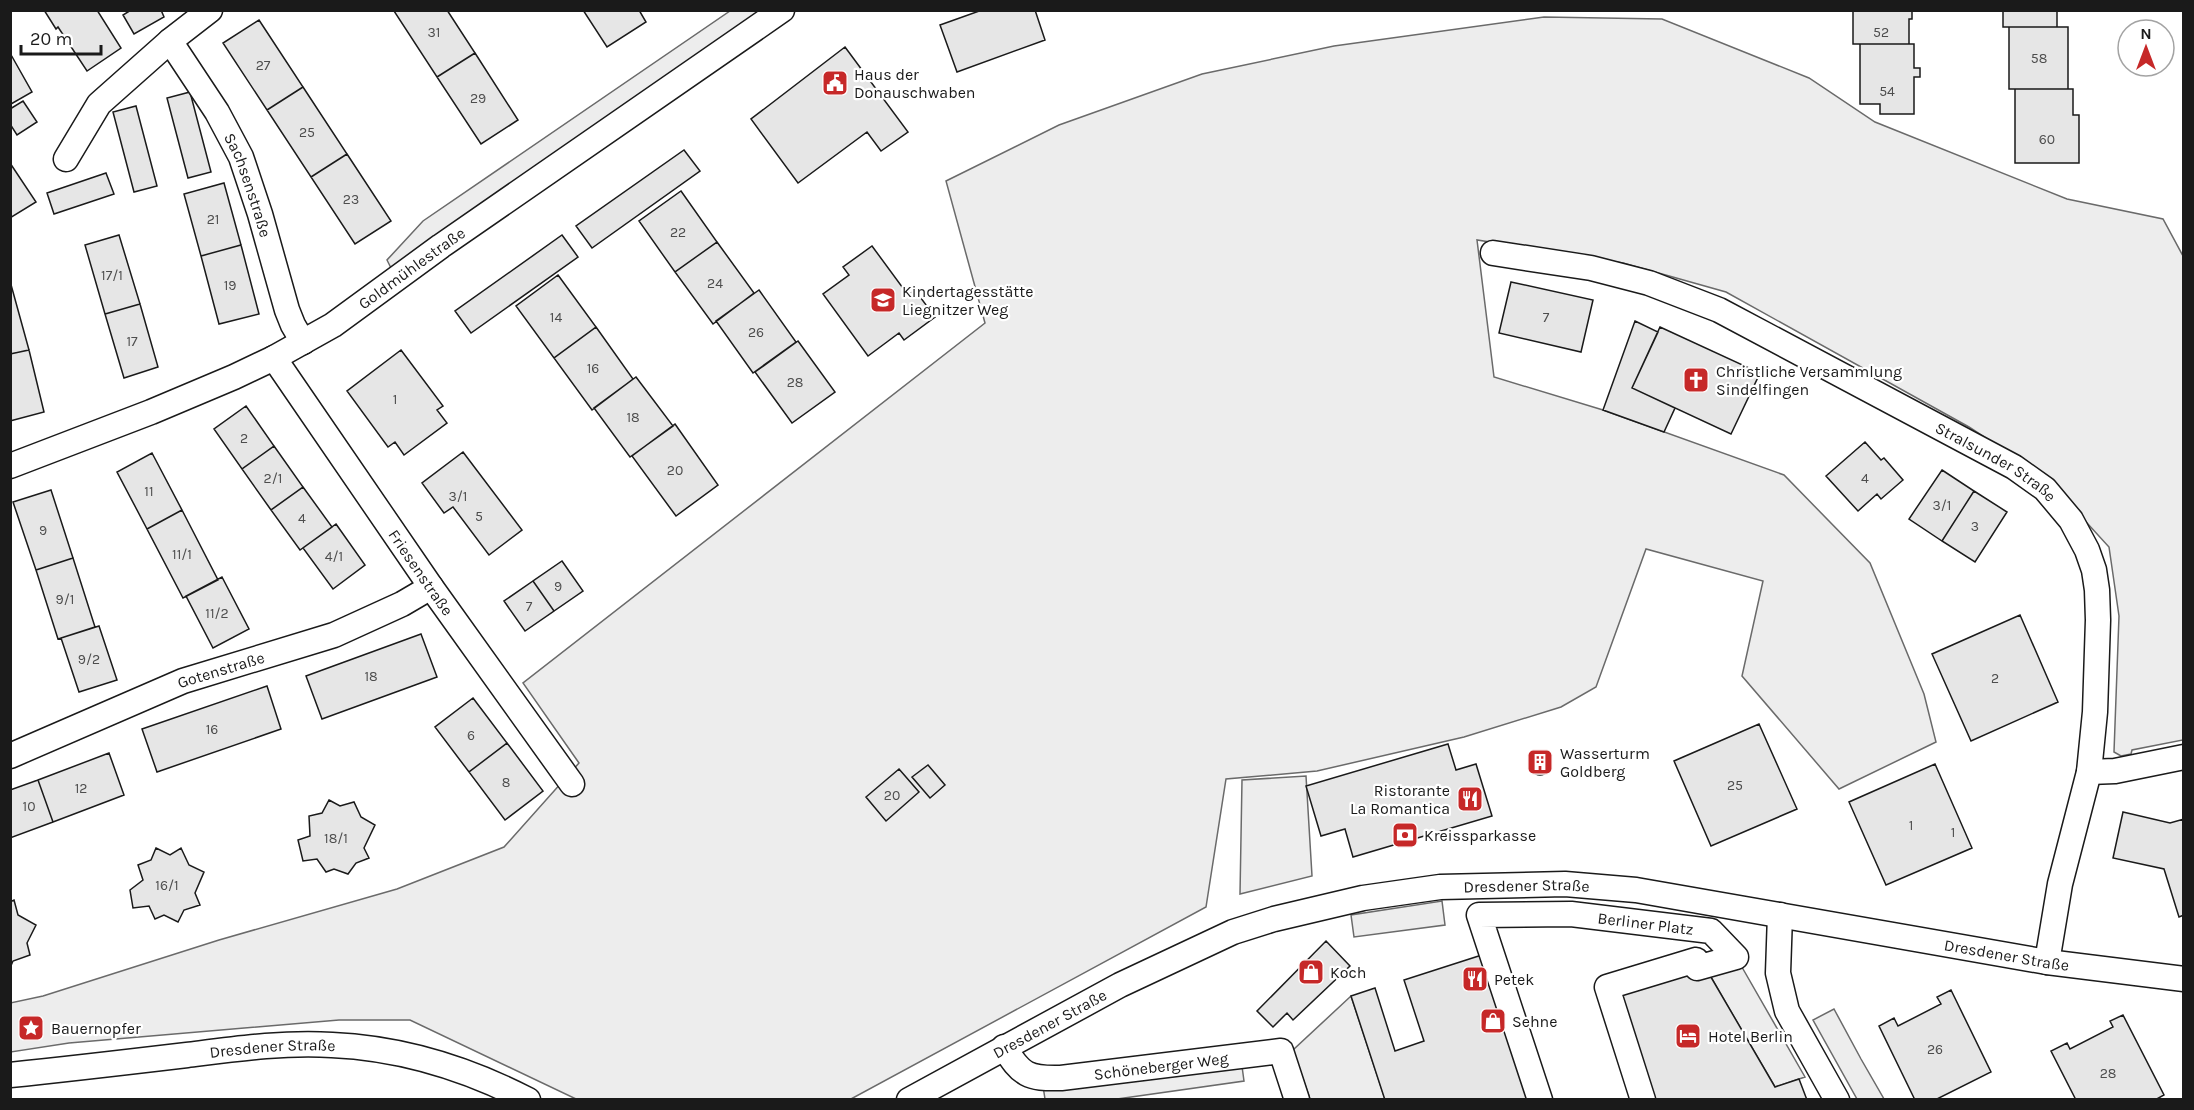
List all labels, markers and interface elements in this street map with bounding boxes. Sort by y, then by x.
scale bar [21,18,100,56]
north arrow [2116,18,2176,78]
house number: 31 [428,24,440,41]
house number: 52 [1873,24,1889,41]
text: N [2140,24,2152,43]
text: 20 m [30,28,72,50]
house number: 58 [2031,50,2047,67]
house number: 27 [256,57,271,74]
place label: Haus der Donauschwaben [854,65,976,102]
public building icon: Haus der Donauschwaben [820,68,850,98]
house number: 54 [1879,83,1895,100]
house number: 29 [470,90,486,107]
house number: 25 [299,124,315,141]
street label: Sachsenstraße [220,130,275,239]
house number: 60 [2039,131,2055,148]
house number: 23 [343,191,359,208]
house number: 21 [207,211,219,228]
street label: Goldmühlestraße [355,223,469,313]
house number: 22 [670,224,686,241]
house number: 17/1 [101,267,123,284]
house number: 24 [707,275,723,292]
house number: 19 [224,277,236,294]
place label: Kindertagesstätte Liegnitzer Weg [902,282,1034,319]
school or university icon: Kindertagesstätte Liegnitzer Weg [868,285,898,315]
house number: 14 [550,309,562,326]
house number: 7 [1543,309,1550,326]
house number: 26 [748,324,764,341]
house number: 17 [126,333,138,350]
house number: 16 [587,360,599,377]
place label: Christliche Versammlung Sindelfingen [1716,362,1902,399]
church icon: Christliche Versammlung Sindelfingen [1681,365,1711,395]
house number: 28 [787,374,803,391]
house number: 1 [393,391,397,408]
house number: 18 [626,409,640,426]
street label: Stralsunder Straße [1932,418,2060,505]
house number: 2 [240,430,248,447]
house number: 20 [667,462,683,479]
house number: 2/1 [264,470,282,487]
house number: 4 [1861,470,1869,487]
house number: 11 [144,483,154,500]
house number: 3/1 [449,488,467,505]
house number: 3/1 [1933,497,1951,514]
house number: 5 [475,508,483,525]
house number: 4 [298,510,306,527]
house number: 3 [1971,518,1979,535]
house number: 9 [39,522,47,539]
street label: Friesenstraße [384,526,457,619]
house number: 11/1 [172,546,192,563]
house number: 4/1 [325,548,343,565]
house number: 9 [554,578,562,595]
house number: 9/1 [56,591,74,608]
house number: 7 [526,598,533,615]
house number: 11/2 [205,605,229,622]
street label: Gotenstraße [174,648,267,692]
house number: 9/2 [78,651,100,668]
house number: 18 [364,668,378,685]
house number: 2 [1991,670,1999,687]
house number: 16 [206,721,218,738]
house number: 6 [467,727,475,744]
place label: Wasserturm Goldberg [1560,744,1650,781]
building icon: Wasserturm Goldberg [1525,747,1555,777]
house number: 8 [502,774,510,791]
house number: 25 [1727,777,1743,794]
house number: 12 [75,780,87,797]
place label: Ristorante La Romantica [1350,781,1450,818]
restaurant icon: Ristorante La Romantica [1455,784,1485,814]
house number: 20 [884,787,900,804]
house number: 10 [23,798,35,815]
house number: 1 [1909,817,1913,834]
bank icon: Kreissparkasse [1390,820,1420,850]
house number: 1 [1951,824,1955,841]
place label: Kreissparkasse [1424,826,1536,845]
house number: 18/1 [324,830,348,847]
street label: Dresdener Straße [1463,875,1591,896]
house number: 16/1 [155,877,179,894]
street label: Berliner Platz [1597,908,1695,939]
street label: Dresdener Straße [1943,935,2070,975]
shop icon: Koch [1296,957,1326,987]
place label: Koch [1330,963,1366,982]
restaurant icon: Petek [1460,964,1490,994]
place label: Petek [1494,970,1534,989]
street label: Dresdener Straße [990,985,1110,1062]
shop icon: Sehne [1478,1006,1508,1036]
place label: Sehne [1512,1012,1557,1031]
place icon: Bauernopfer [16,1013,46,1043]
place label: Bauernopfer [51,1019,141,1038]
hotel icon: Hotel Berlin [1673,1021,1703,1051]
place label: Hotel Berlin [1708,1027,1793,1046]
street label: Dresdener Straße [208,1035,336,1062]
house number: 26 [1927,1041,1943,1058]
street label: Schöneberger Weg [1093,1049,1229,1084]
house number: 28 [2100,1065,2116,1082]

